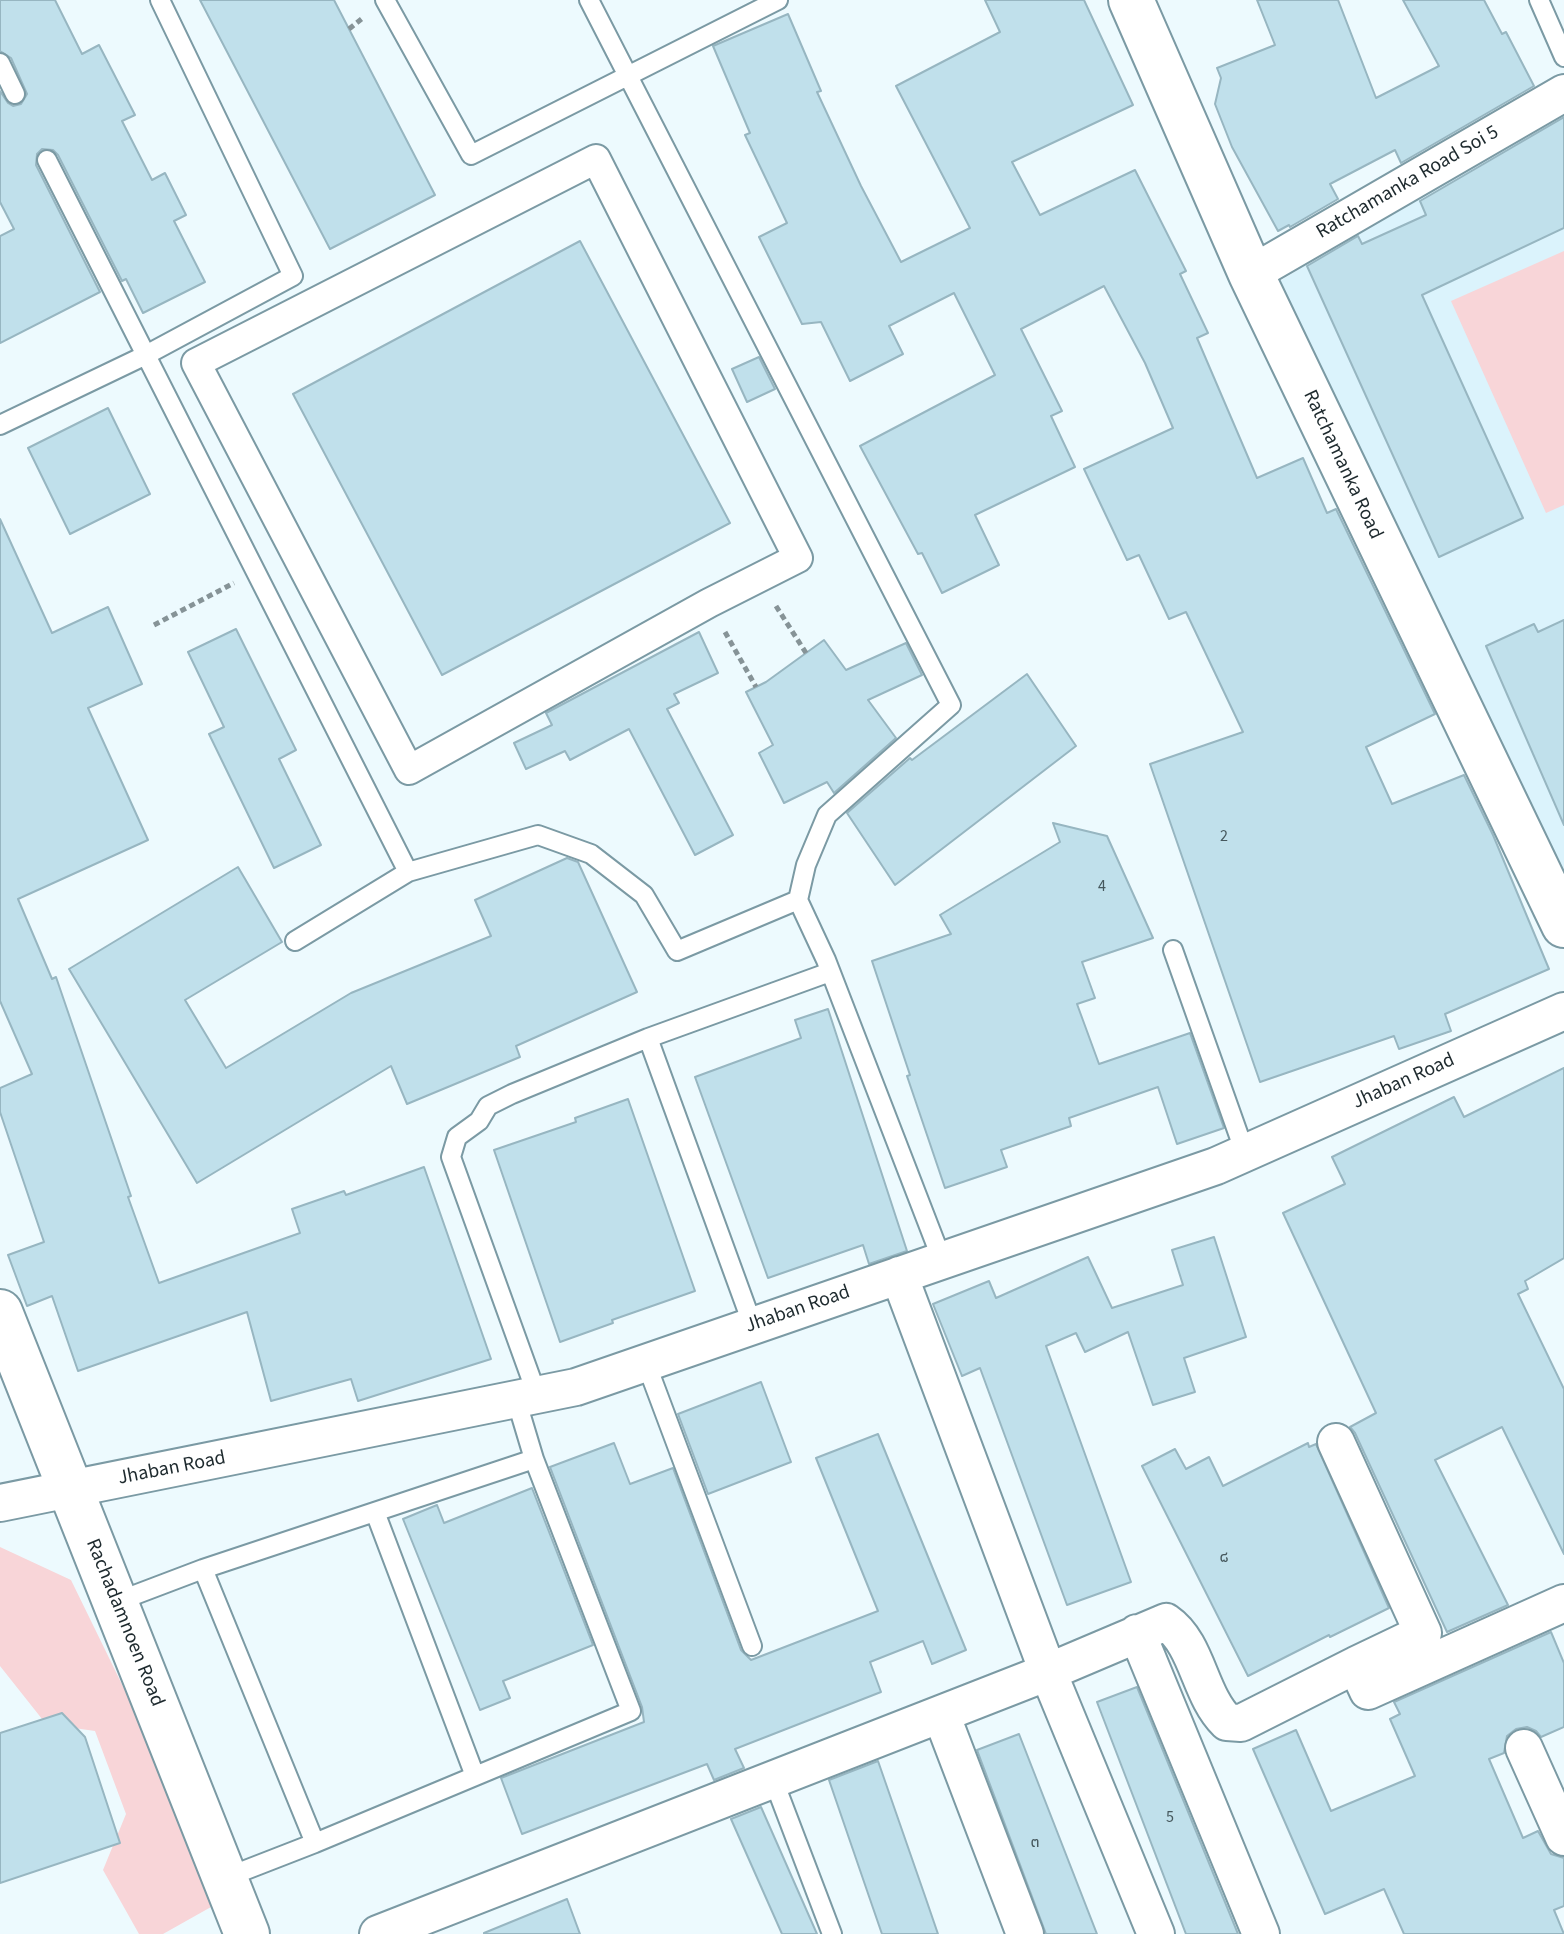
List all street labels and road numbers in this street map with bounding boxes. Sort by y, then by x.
street label: Ratchamanka Road Soi 5 [1313,121,1503,245]
street label: Ratchamanka Road [1297,387,1387,543]
street label: Jhaban Road [1349,1049,1459,1115]
street label: Jhaban Road [742,1281,854,1339]
street label: Jhaban Road [116,1447,228,1491]
street label: Rachadamnoen Road [79,1536,169,1710]

